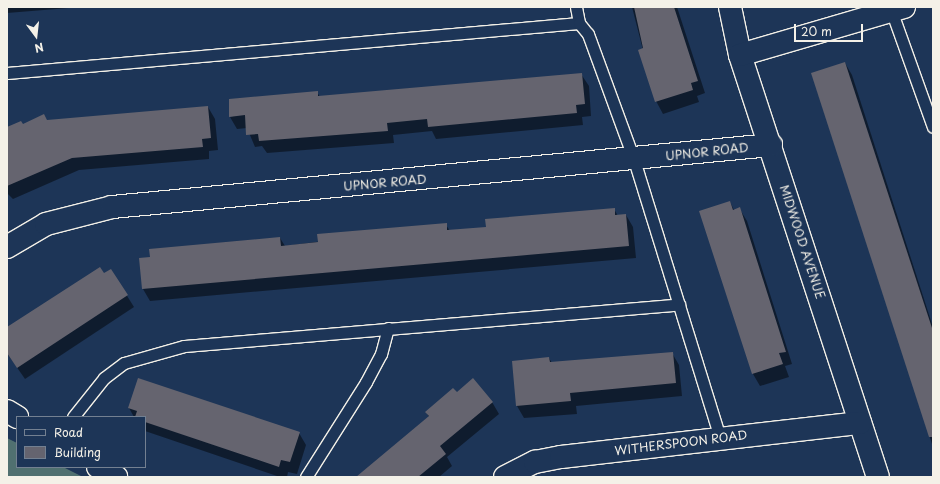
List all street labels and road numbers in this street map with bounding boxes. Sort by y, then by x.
street label: UPNOR ROAD [664,140,750,164]
street label: UPNOR ROAD [342,172,428,194]
street label: MIDWOOD AVENUE [777,183,827,301]
street label: WITHERSPOON ROAD [614,428,748,458]

